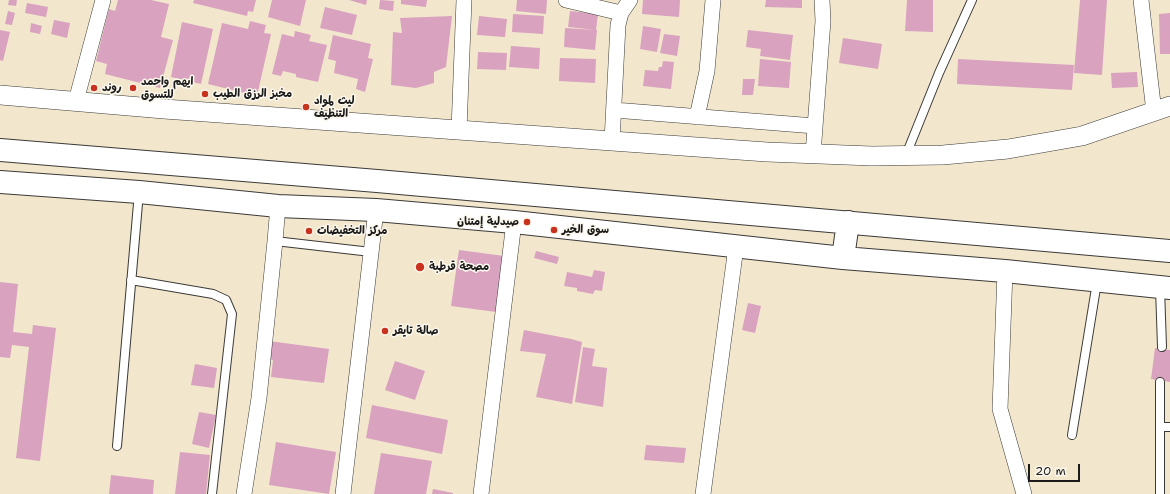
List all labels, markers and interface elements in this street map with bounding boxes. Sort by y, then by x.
place label: ايهم واحمد للتسوق [141,75,193,101]
place label: روند [102,81,122,95]
marker: روند [89,83,99,93]
marker: ايهم واحمد للتسوق [128,83,138,93]
place label: مخبز الرزق الطيب [213,87,292,101]
marker: مخبز الرزق الطيب [200,89,210,99]
place label: ليث لمواد التنظيف [314,94,354,120]
marker: ليث لمواد التنظيف [301,102,311,112]
place label: صيدلية إمتنان [457,215,519,229]
marker: صيدلية إمتنان [522,217,532,227]
place label: سوق الخير [562,223,609,237]
place label: مركز التخفيضات [317,224,387,238]
marker: سوق الخير [549,225,559,235]
marker: مركز التخفيضات [304,226,314,236]
place label: مصحة قرطبة [429,260,489,274]
marker: مصحة قرطبة [414,261,426,273]
place label: صالة تايقر [393,324,439,338]
marker: صالة تايقر [380,326,390,336]
scale bar [1030,456,1082,482]
text: 20 m [1035,463,1066,479]

